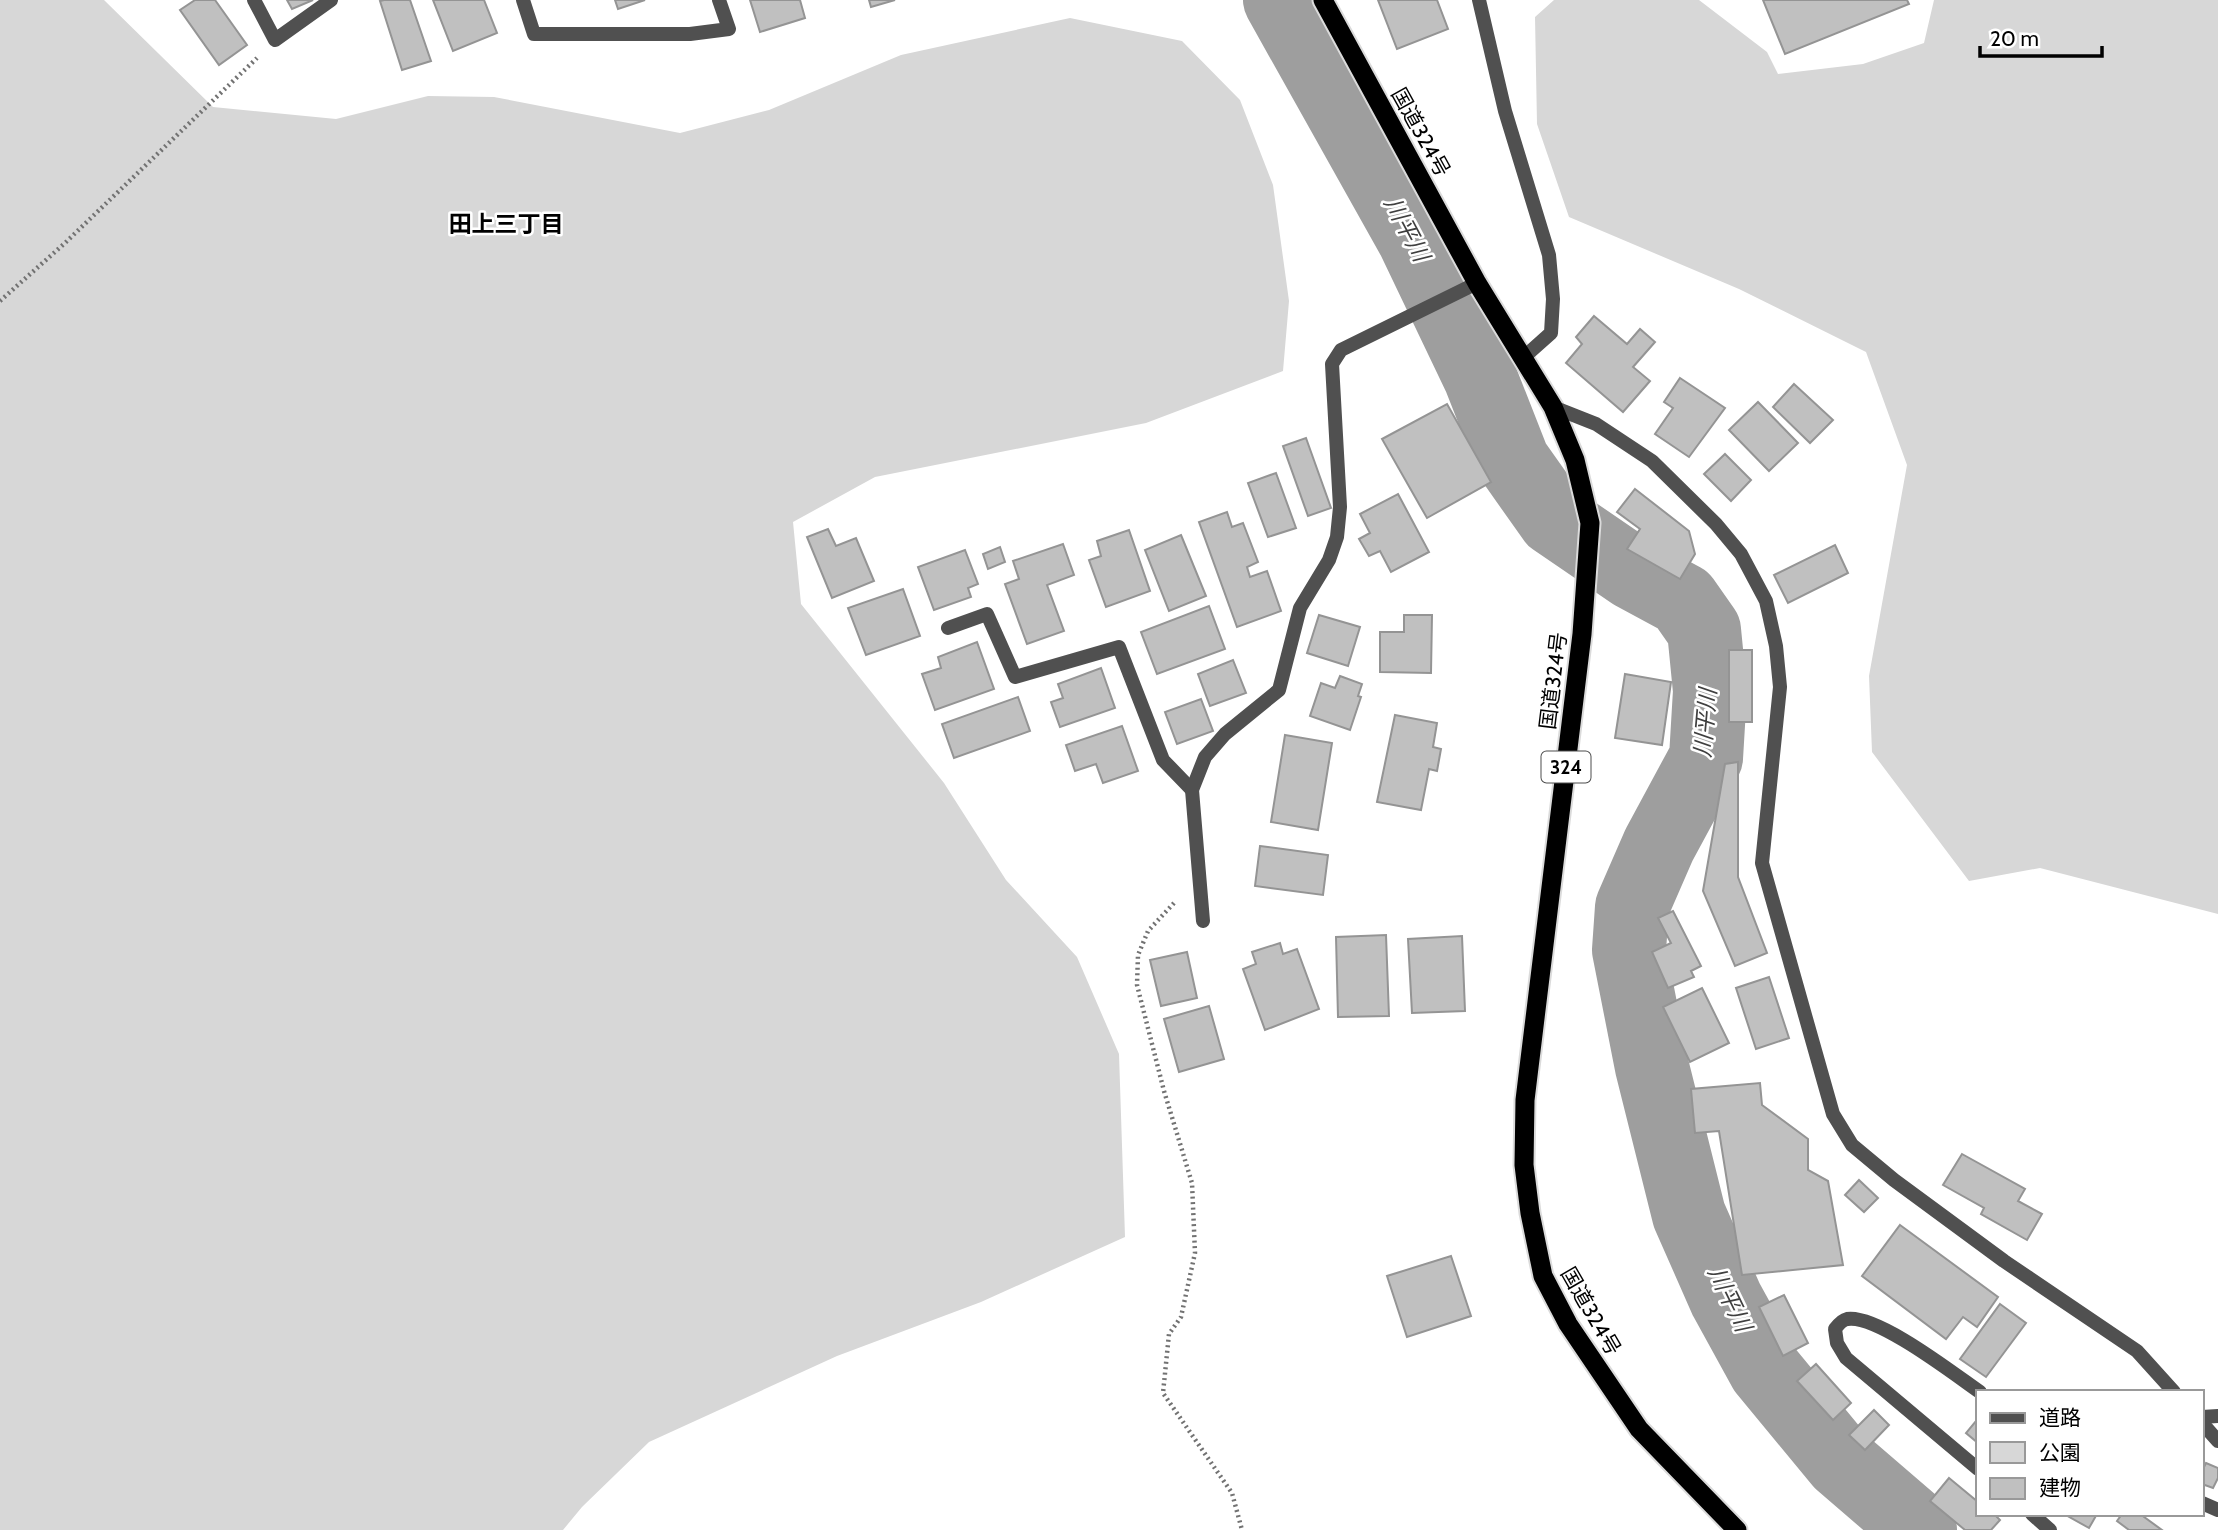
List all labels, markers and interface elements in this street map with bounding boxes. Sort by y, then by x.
scale bar [1980,14,2102,58]
text: 20 m [1990,26,2039,51]
street label: 国道324号 [1386,83,1456,181]
water label: 川平川 [1378,192,1437,269]
district label: 田上三丁目 [449,210,564,238]
street label: 国道324号 [1535,631,1571,731]
water label: 川平川 [1688,684,1722,759]
road number: 324 [1542,752,1590,782]
water label: 川平川 [1702,1262,1759,1339]
street label: 国道324号 [1556,1263,1626,1359]
legend [1976,1390,2204,1516]
text: 道路 [2039,1405,2081,1430]
text: 公園 [2039,1440,2081,1465]
text: 建物 [2039,1475,2081,1500]

